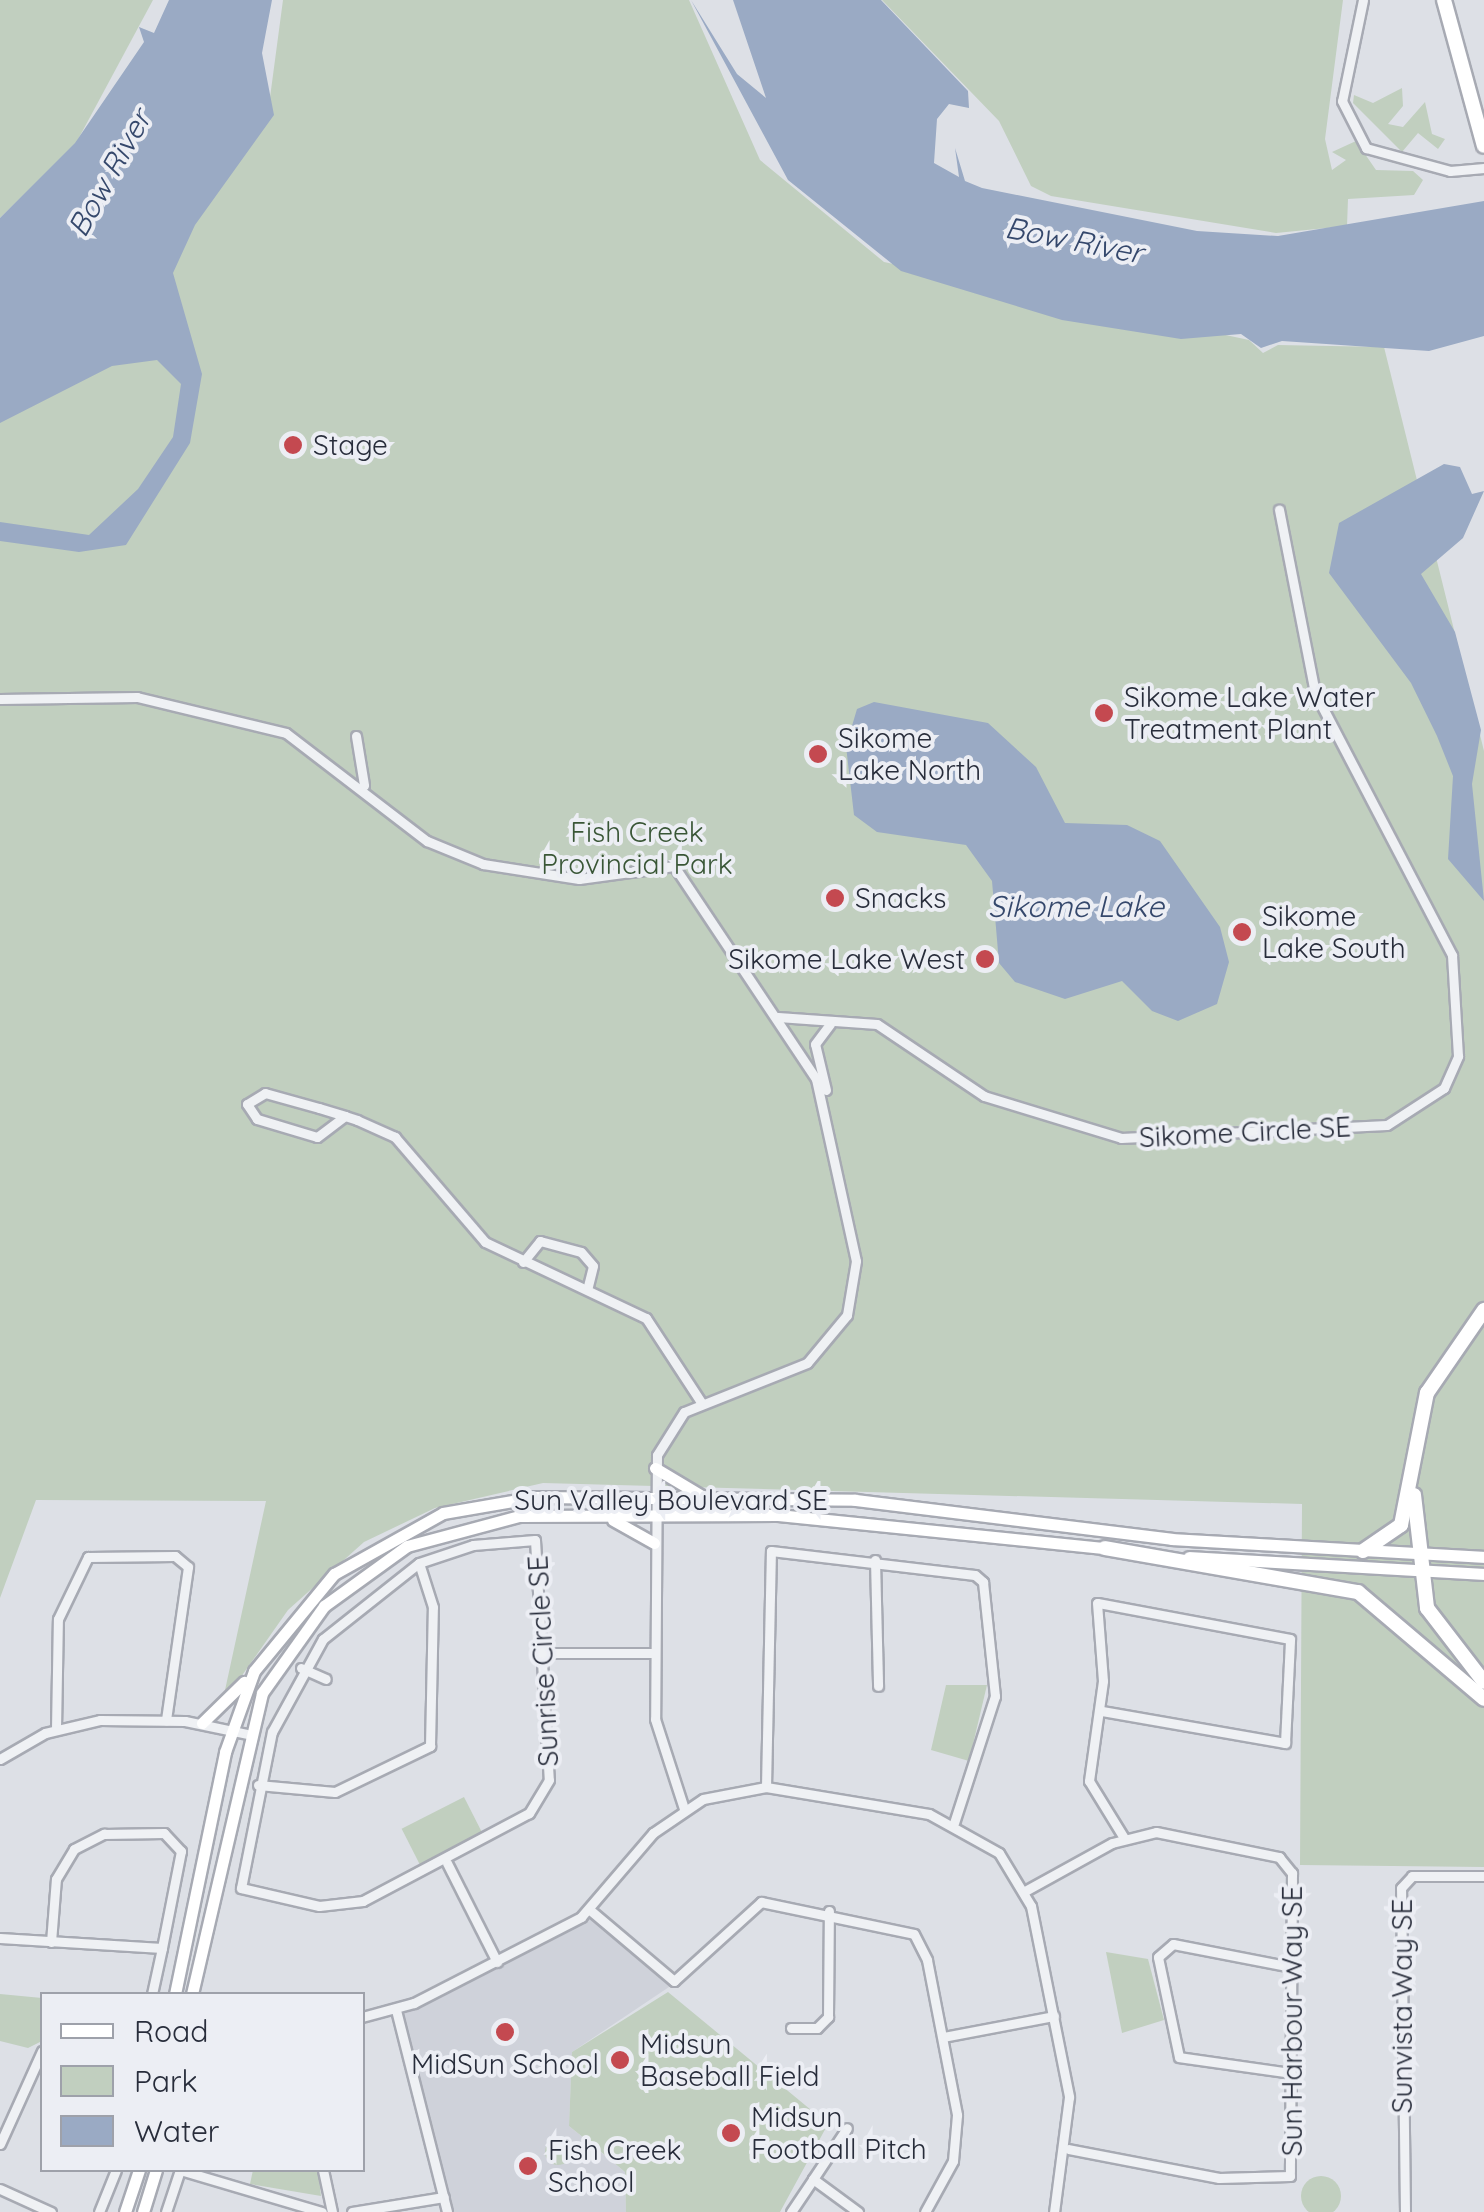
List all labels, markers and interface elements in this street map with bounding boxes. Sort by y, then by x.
water label: Bow River [60,103,158,243]
water label: Bow River [1002,209,1146,271]
place label: Stage [313,428,388,462]
marker: Stage [282,434,304,456]
place label: Sikome Lake Water Treatment Plant [1124,680,1375,746]
marker: Sikome Lake Water Treatment Plant [1093,702,1115,724]
place label: Sikome Lake North [838,721,981,787]
marker: Sikome Lake North [807,743,829,765]
park label: Fish Creek Provincial Park [541,815,733,881]
place label: Snacks [855,881,946,915]
marker: Snacks [824,887,846,909]
water label: Sikome Lake [988,888,1164,924]
place label: Sikome Lake South [1262,899,1406,965]
marker: Sikome Lake South [1231,921,1253,943]
place label: Sikome Lake West [728,942,965,976]
marker: Sikome Lake West [974,948,996,970]
street label: Sikome Circle SE [1138,1110,1352,1154]
street label: Sun Valley Boulevard SE [514,1483,828,1517]
street label: Sunrise Circle SE [521,1555,565,1767]
street label: Sun Harbour Way SE [1275,1886,1309,2156]
street label: Sunvista Way SE [1385,1899,1419,2113]
legend [40,1992,365,2172]
text: Road [134,2012,208,2050]
marker: MidSun School [494,2021,516,2043]
place label: Midsun Baseball Field [640,2027,819,2093]
place label: MidSun School [411,2047,599,2081]
marker: Midsun Baseball Field [609,2049,631,2071]
text: Park [134,2062,198,2100]
place label: Midsun Football Pitch [751,2100,927,2166]
text: Water [134,2112,219,2150]
marker: Midsun Football Pitch [720,2122,742,2144]
place label: Fish Creek School [548,2133,682,2199]
marker: Fish Creek School [517,2155,539,2177]

